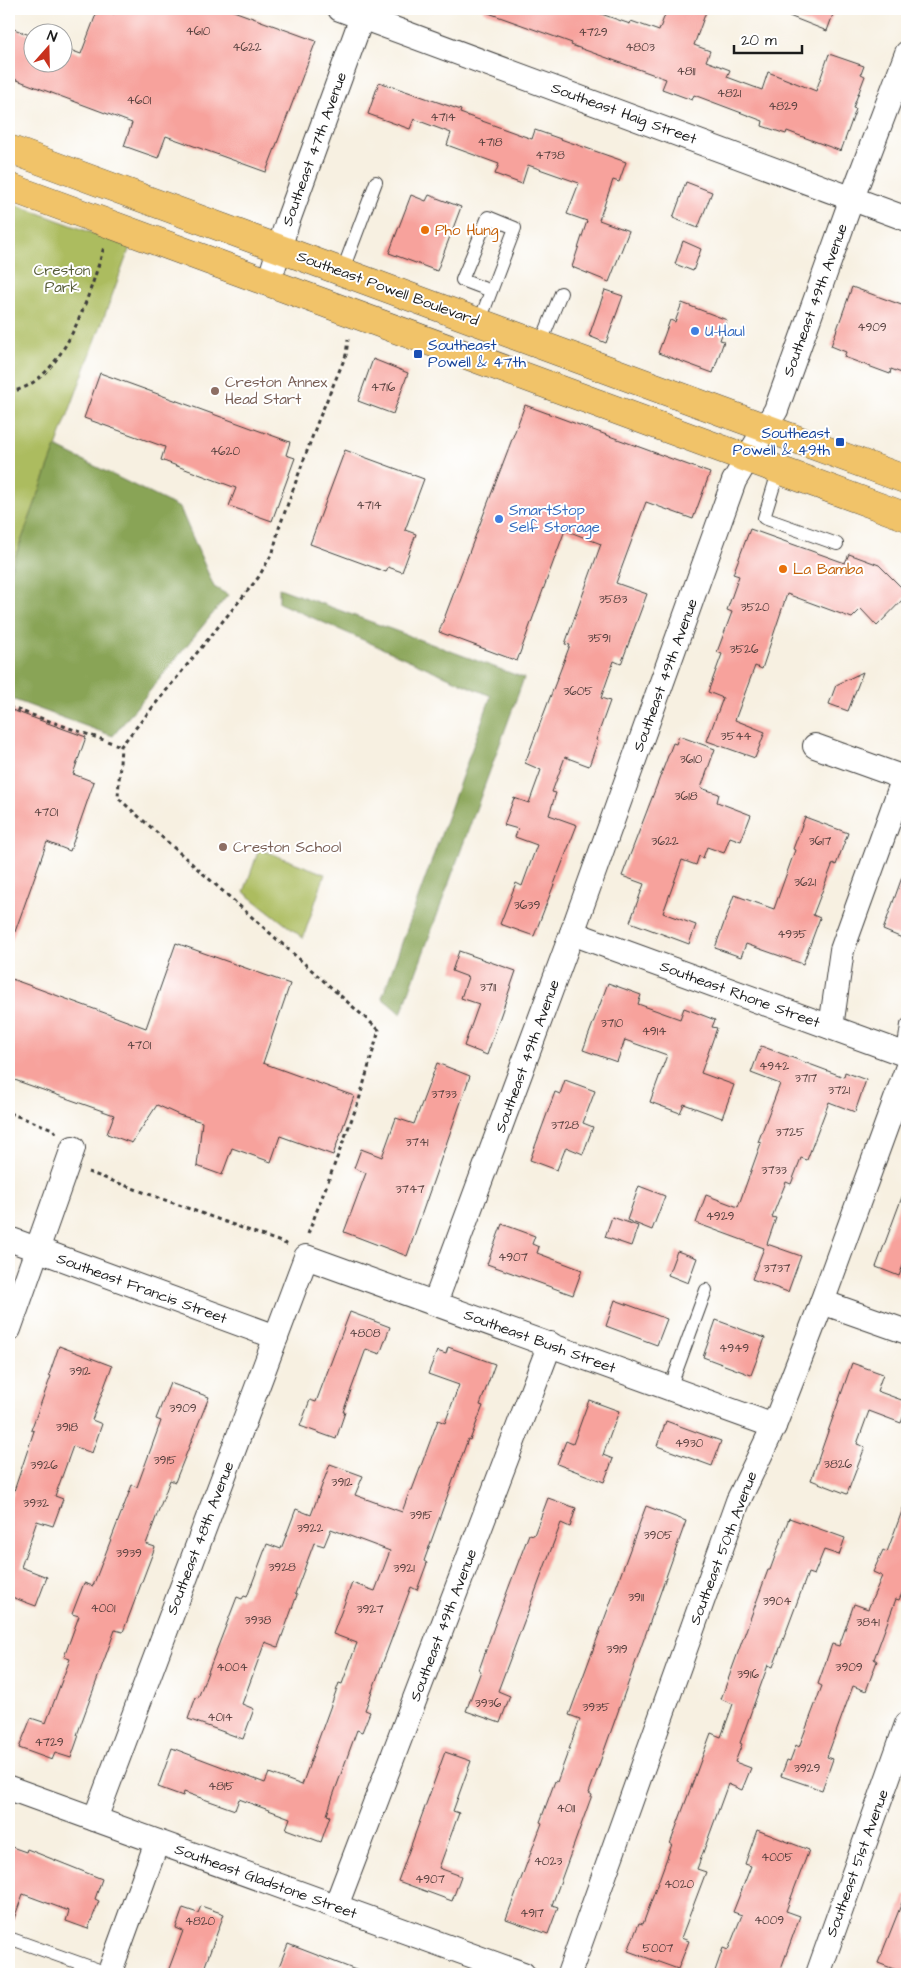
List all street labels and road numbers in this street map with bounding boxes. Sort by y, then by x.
street label: Southeast 47th Avenue [277,69,352,229]
street label: Southeast Haig Street [548,77,700,151]
street label: Southeast 49th Avenue [778,221,853,380]
street label: Southeast Powell Boulevard [294,246,482,331]
street label: Southeast 49th Avenue [628,596,703,755]
street label: Southeast Rhone Street [657,956,823,1033]
street label: Southeast 49th Avenue [490,977,565,1136]
street label: Southeast Francis Street [54,1248,230,1329]
street label: Southeast Bush Street [461,1304,619,1379]
street label: Southeast 48th Avenue [162,1458,239,1618]
street label: Southeast 50th Avenue [684,1468,762,1628]
street label: Southeast 49th Avenue [405,1546,482,1704]
street label: Southeast 51st Avenue [821,1787,894,1940]
street label: Southeast Gladstone Street [172,1839,360,1924]

